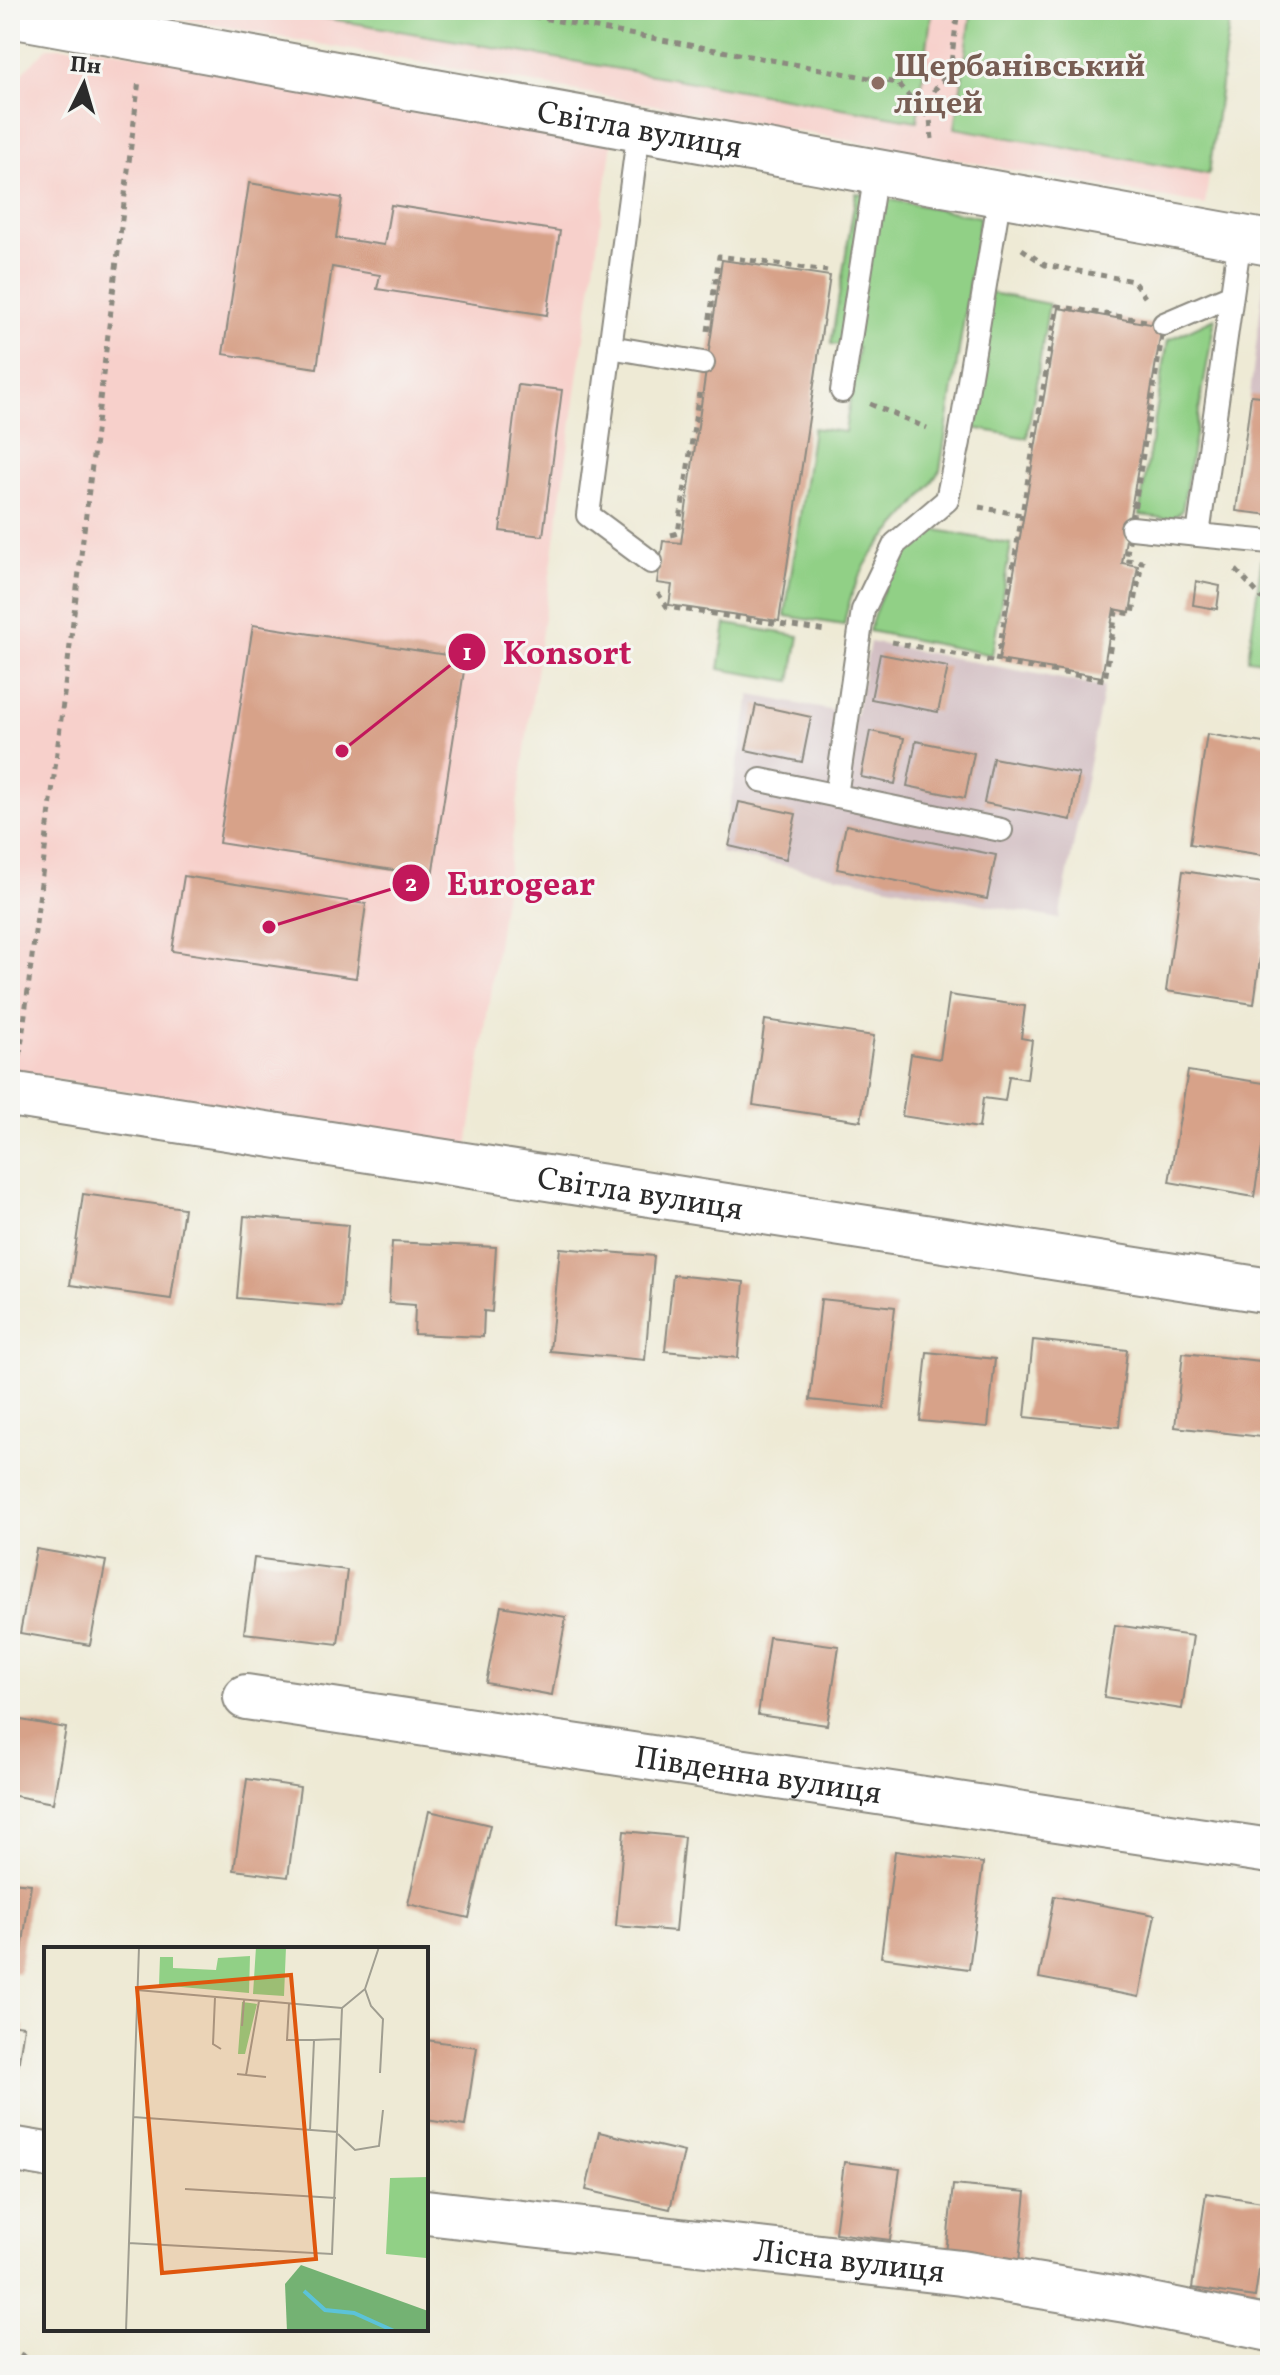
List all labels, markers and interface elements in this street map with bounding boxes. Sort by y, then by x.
north arrow [44,44,124,124]
place label: Щербанівський ліцей [894,46,1145,127]
text: Пн [69,50,102,83]
marker: Щербанівський ліцей [869,74,887,92]
street label: Світла вулиця [533,92,745,172]
callout: Konsort [447,623,648,681]
text: Konsort [502,632,632,679]
text: 1 [462,637,472,671]
callout: Eurogear [391,854,612,912]
text: Eurogear [447,863,595,910]
text: 2 [405,868,417,902]
street label: Світла вулиця [534,1158,746,1233]
street label: Південна вулиця [631,1737,884,1817]
inset map [44,1947,428,2331]
street label: Лісна вулиця [751,2230,947,2296]

